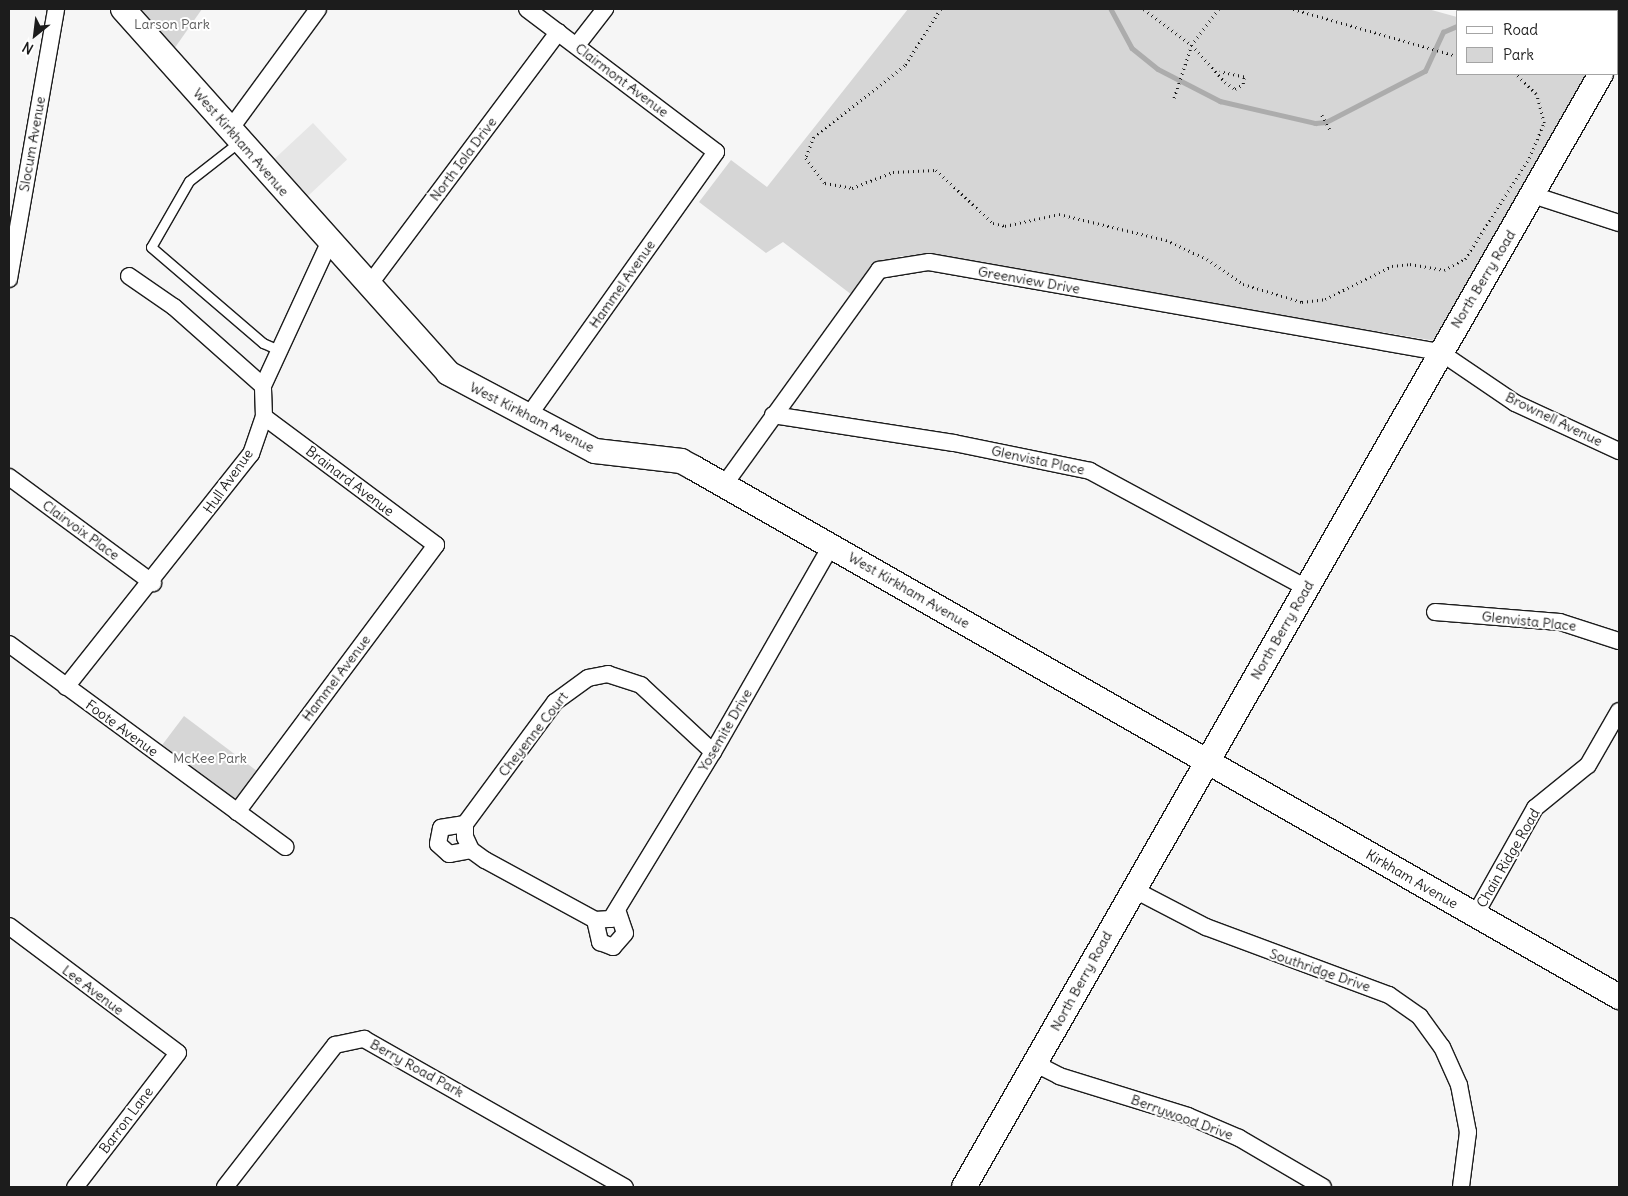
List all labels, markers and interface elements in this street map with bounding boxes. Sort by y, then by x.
north arrow [10,10,60,60]
legend [1456,10,1618,75]
park label: Larson Park [134,16,210,32]
text: Road [1503,20,1538,39]
text: N [19,38,36,58]
street label: Clairmont Avenue [572,40,672,120]
text: Park [1503,45,1534,64]
street label: West Kirkham Avenue [190,85,292,199]
street label: Slocum Avenue [15,95,49,193]
street label: North Iola Drive [426,114,500,204]
street label: North Berry Road [1447,227,1519,331]
street label: Hammel Avenue [585,237,659,331]
street label: Greenview Drive [977,263,1081,297]
street label: West Kirkham Avenue [467,378,597,456]
street label: Brownell Avenue [1503,388,1605,450]
street label: Brainard Avenue [303,442,397,520]
street label: Glenvista Place [990,442,1086,478]
street label: Hull Avenue [200,446,256,516]
street label: Clairvoix Place [39,496,123,564]
street label: West Kirkham Avenue [845,548,973,632]
street label: North Berry Road [1247,578,1317,682]
street label: Glenvista Place [1481,608,1577,634]
street label: Hammel Avenue [298,632,374,724]
street label: Yosemite Drive [695,686,755,774]
street label: Cheyenne Court [495,688,571,780]
street label: Foote Avenue [83,696,161,760]
park label: McKee Park [173,750,247,766]
street label: Chain Ridge Road [1473,805,1543,911]
street label: Kirkham Avenue [1363,846,1461,912]
street label: North Berry Road [1047,928,1115,1034]
street label: Southridge Drive [1267,945,1373,995]
street label: Lee Avenue [59,961,127,1019]
street label: Berry Road Park [367,1035,467,1101]
street label: Barron Lane [96,1083,156,1157]
street label: Berrywood Drive [1129,1091,1235,1143]

